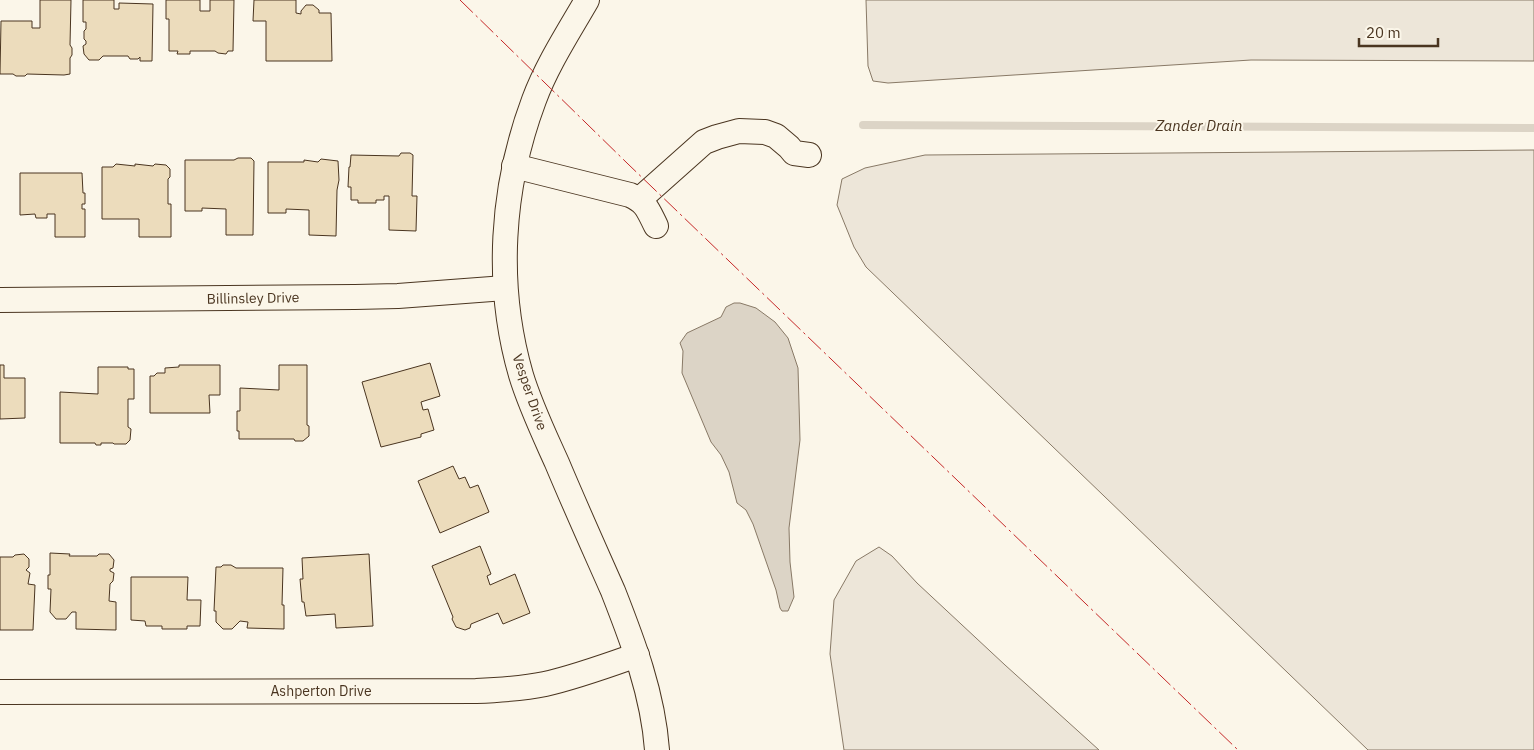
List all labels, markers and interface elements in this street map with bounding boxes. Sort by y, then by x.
scale bar [1359,15,1438,47]
text: 20 m [1366,23,1401,42]
water label: Zander Drain [1154,116,1243,135]
street label: Billinsley Drive [207,288,300,308]
street label: Vesper Drive [509,352,552,433]
street label: Ashperton Drive [270,682,372,700]

